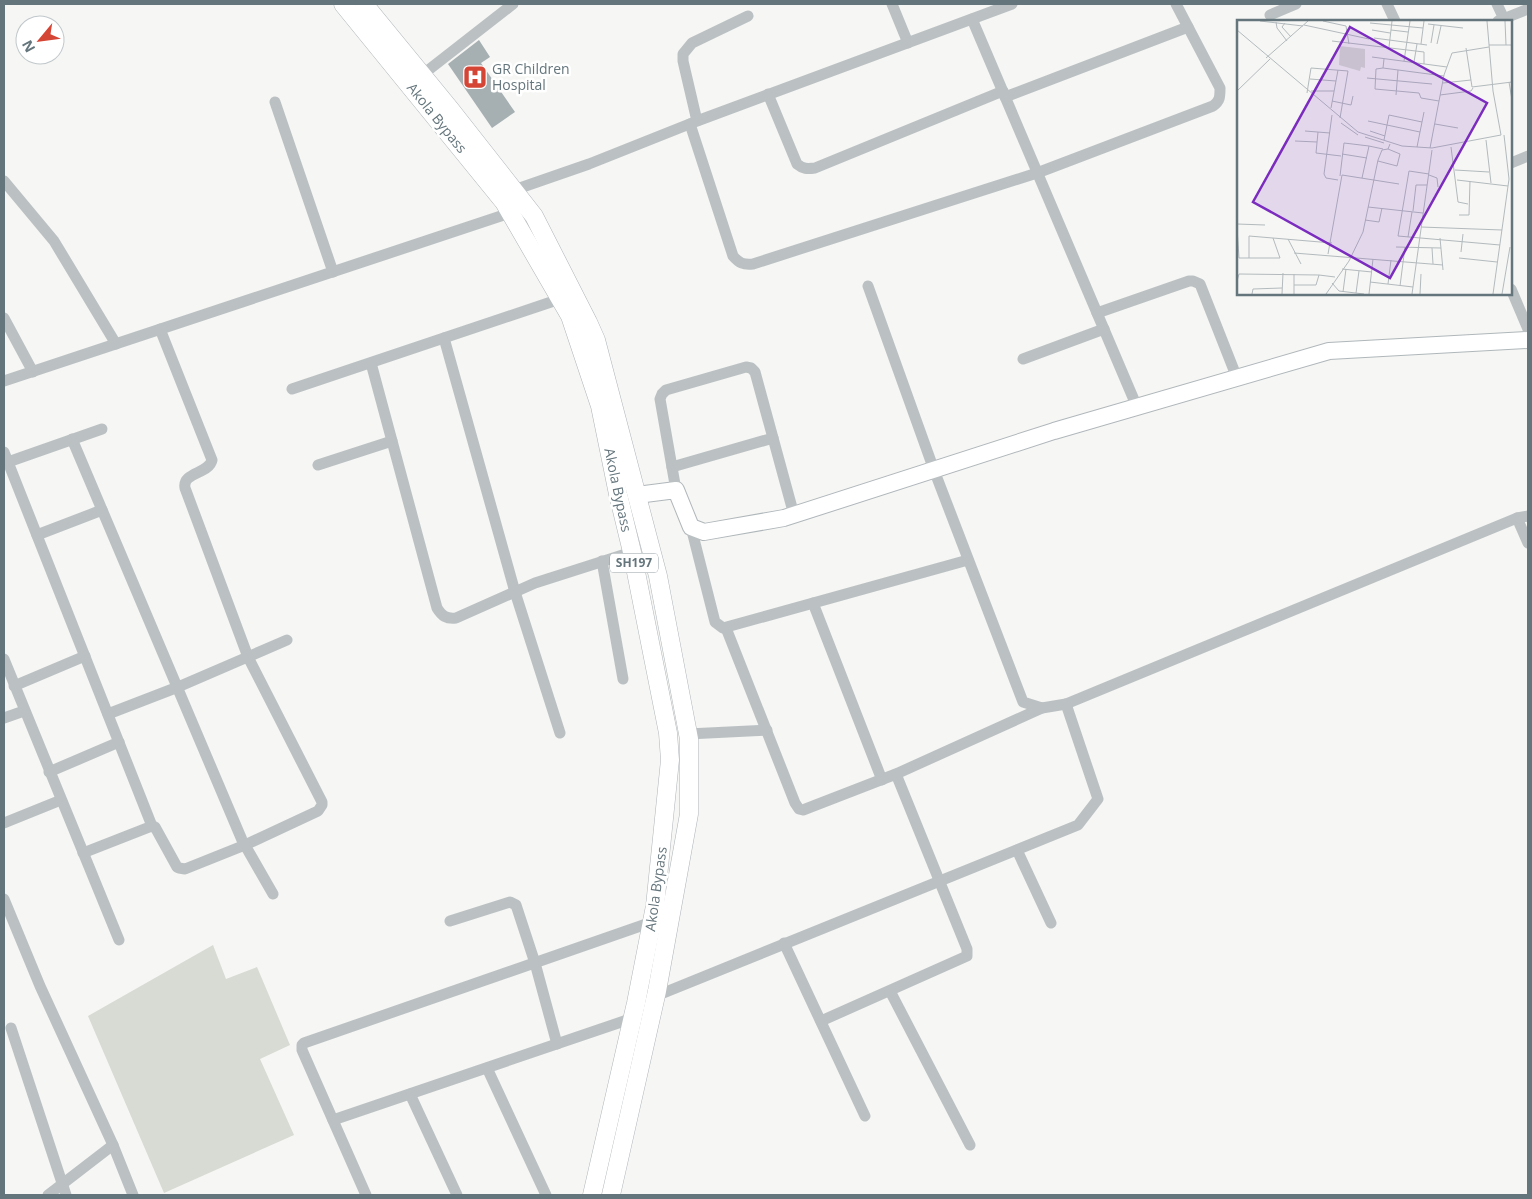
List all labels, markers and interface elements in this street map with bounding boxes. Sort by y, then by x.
north arrow [15,15,65,65]
inset map [1237,20,1512,295]
text: N [17,37,39,56]
place label: GR Children Hospital [492,59,570,94]
hospital icon: GR Children Hospital [462,64,488,90]
street label: Akola Bypass [403,79,472,157]
street label: Akola Bypass [600,446,637,534]
road number: SH197 [610,554,658,572]
street label: Akola Bypass [640,845,671,933]

